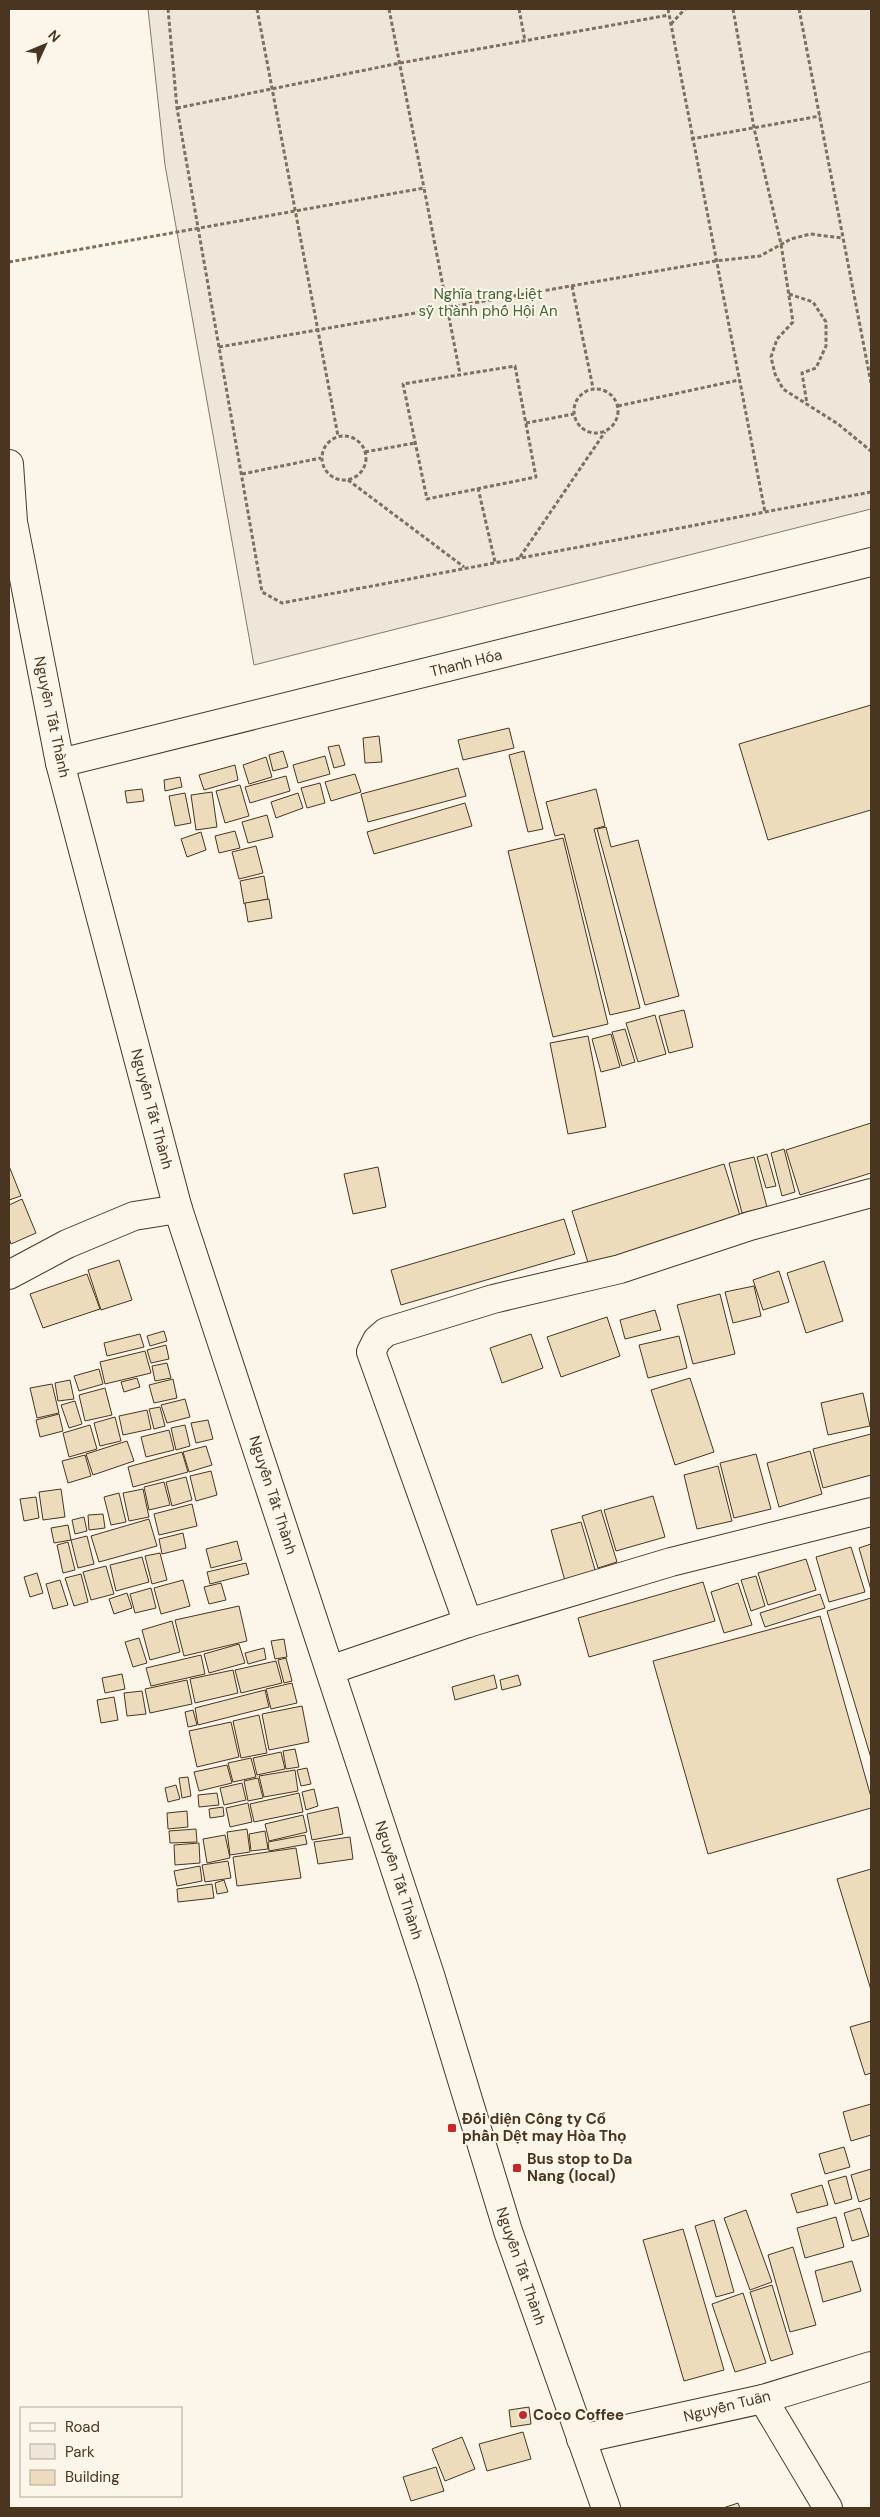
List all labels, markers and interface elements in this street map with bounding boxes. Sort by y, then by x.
north arrow [20,20,70,70]
text: N [44,26,64,46]
park label: Nghĩa trang Liệt sỹ thành phố Hội An [418,284,558,321]
street label: Thanh Hóa [428,644,504,682]
street label: Nguyễn Tất Thành [29,654,75,780]
street label: Nguyễn Tất Thành [126,1047,178,1171]
street label: Nguyễn Tất Thành [244,1433,302,1557]
street label: Nguyễn Tất Thành [370,1818,428,1942]
place label: Đối diện Công ty Cổ phần Dệt may Hòa Thọ [462,2109,626,2146]
marker: Đối diện Công ty Cổ phần Dệt may Hòa Thọ [446,2122,458,2134]
place label: Bus stop to Da Nang (local) [527,2149,632,2186]
marker: Bus stop to Da Nang (local) [511,2162,523,2174]
street label: Nguyễn Tất Thành [491,2204,551,2328]
street label: Nguyễn Tuân [681,2386,773,2426]
place label: Coco Coffee [533,2405,624,2425]
legend [20,2407,182,2497]
marker: Coco Coffee [517,2409,529,2421]
text: Road [65,2417,100,2437]
text: Park [65,2442,95,2462]
text: Building [65,2467,120,2487]

